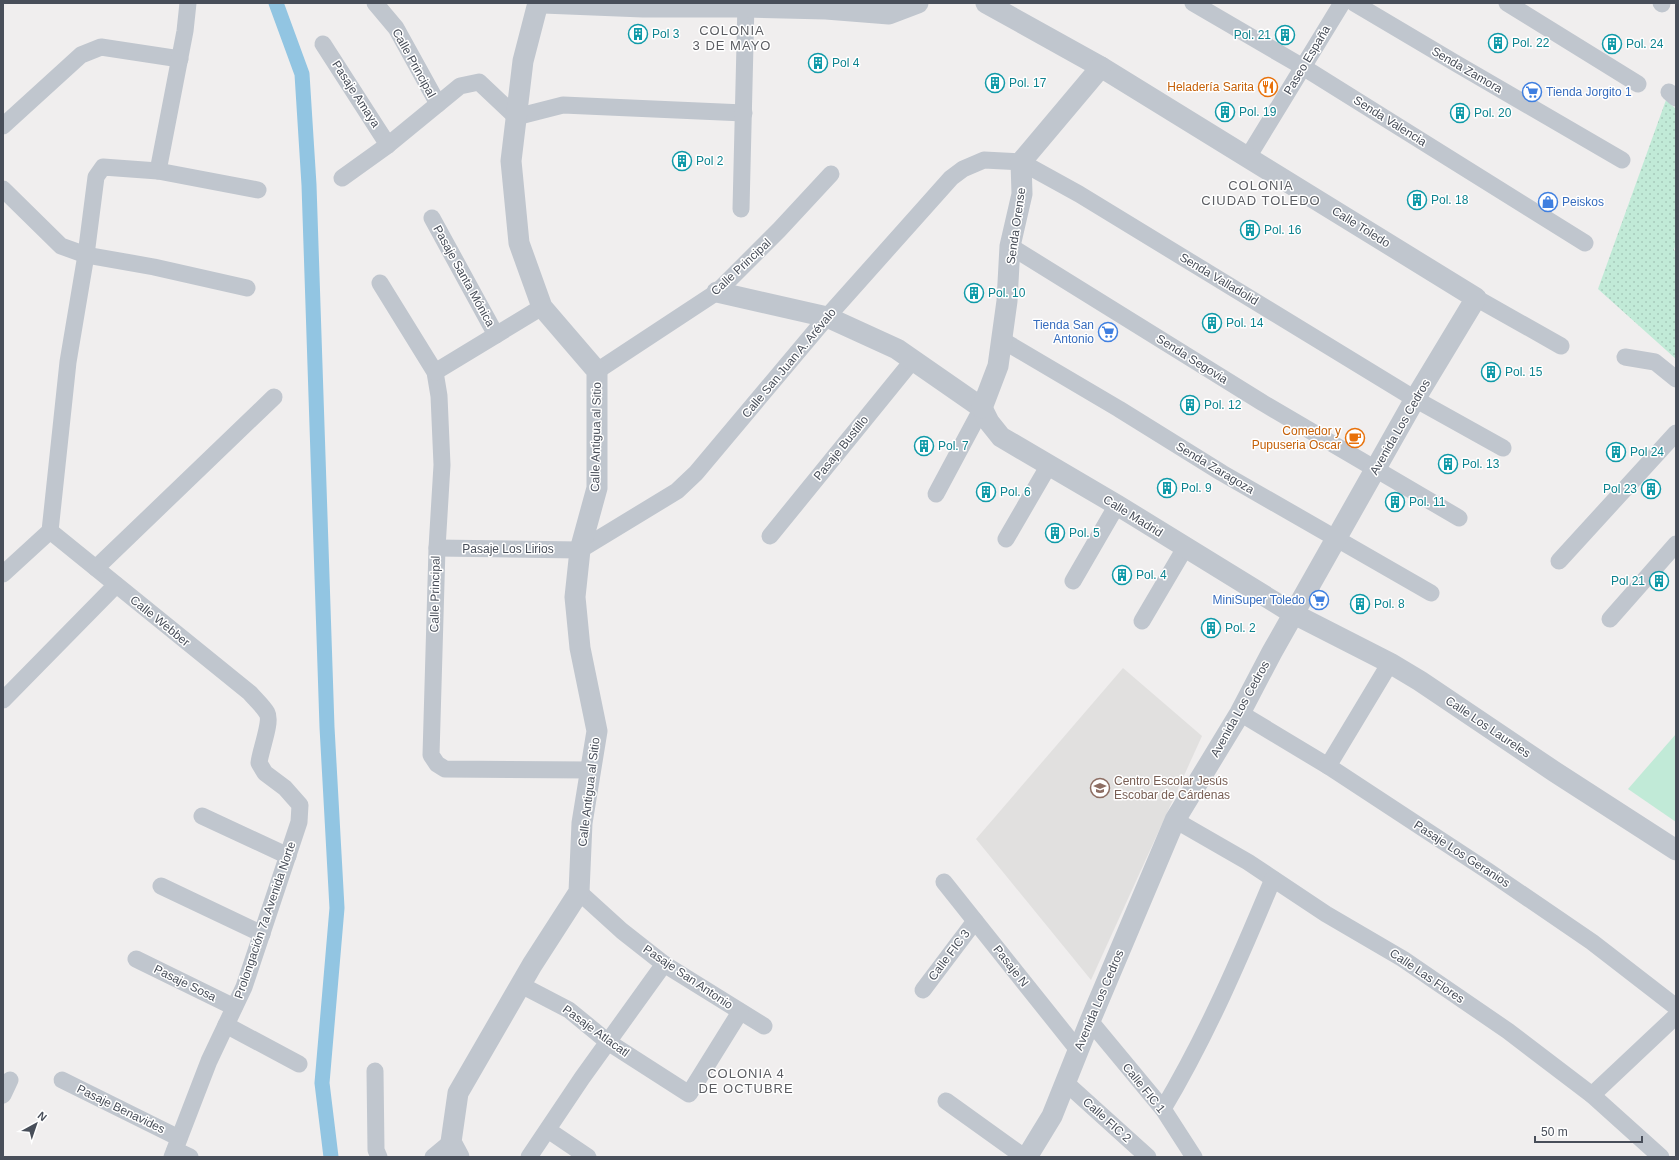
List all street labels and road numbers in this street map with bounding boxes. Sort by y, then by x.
street label: Paseo España [1281,23,1333,97]
street label: Calle Principal [389,26,439,100]
street label: Senda Zamora [1429,44,1505,96]
street label: Pasaje Amaya [329,58,383,130]
street label: Senda Valencia [1351,93,1429,149]
street label: Senda Orense [1004,186,1028,265]
street label: Calle Toledo [1329,204,1393,251]
street label: Pasaje Santa Mónica [430,223,498,329]
street label: Calle Principal [708,236,774,298]
street label: Senda Valladolid [1177,250,1261,308]
street label: Calle San Juan A. Arévalo [739,305,839,421]
street label: Senda Segovia [1154,331,1230,387]
street label: Avenida Los Cedros [1367,377,1433,477]
street label: Calle Antigua al Sitio [588,382,604,492]
street label: Pasaje Bustillo [811,413,871,483]
street label: Senda Zaragoza [1173,439,1257,497]
street label: Calle Madrid [1101,492,1165,540]
street label: Pasaje Los Lirios [462,542,554,556]
street label: Calle Principal [427,556,443,632]
street label: Calle Webber [127,593,193,649]
street label: Avenida Los Cedros [1208,658,1272,760]
street label: Calle Los Laureles [1443,693,1533,761]
street label: Calle Antigua al Sitio [575,736,603,847]
street label: Pasaje Los Geranios [1411,818,1513,890]
street label: Prolongación 7a Avenida Norte [231,839,299,1000]
street label: Calle FIC 3 [925,927,973,983]
street label: Pasaje San Antonio [641,942,736,1012]
street label: Pasaje N [990,943,1032,989]
street label: Calle Las Flores [1387,946,1467,1006]
street label: Avenida Los Cedros [1071,948,1127,1052]
street label: Pasaje Sosa [152,962,219,1004]
street label: Pasaje Atlacatl [560,1002,632,1060]
street label: Calle FIC 1 [1120,1060,1169,1116]
street label: Pasaje Benavides [75,1082,167,1136]
street label: Calle FIC 2 [1080,1095,1134,1145]

